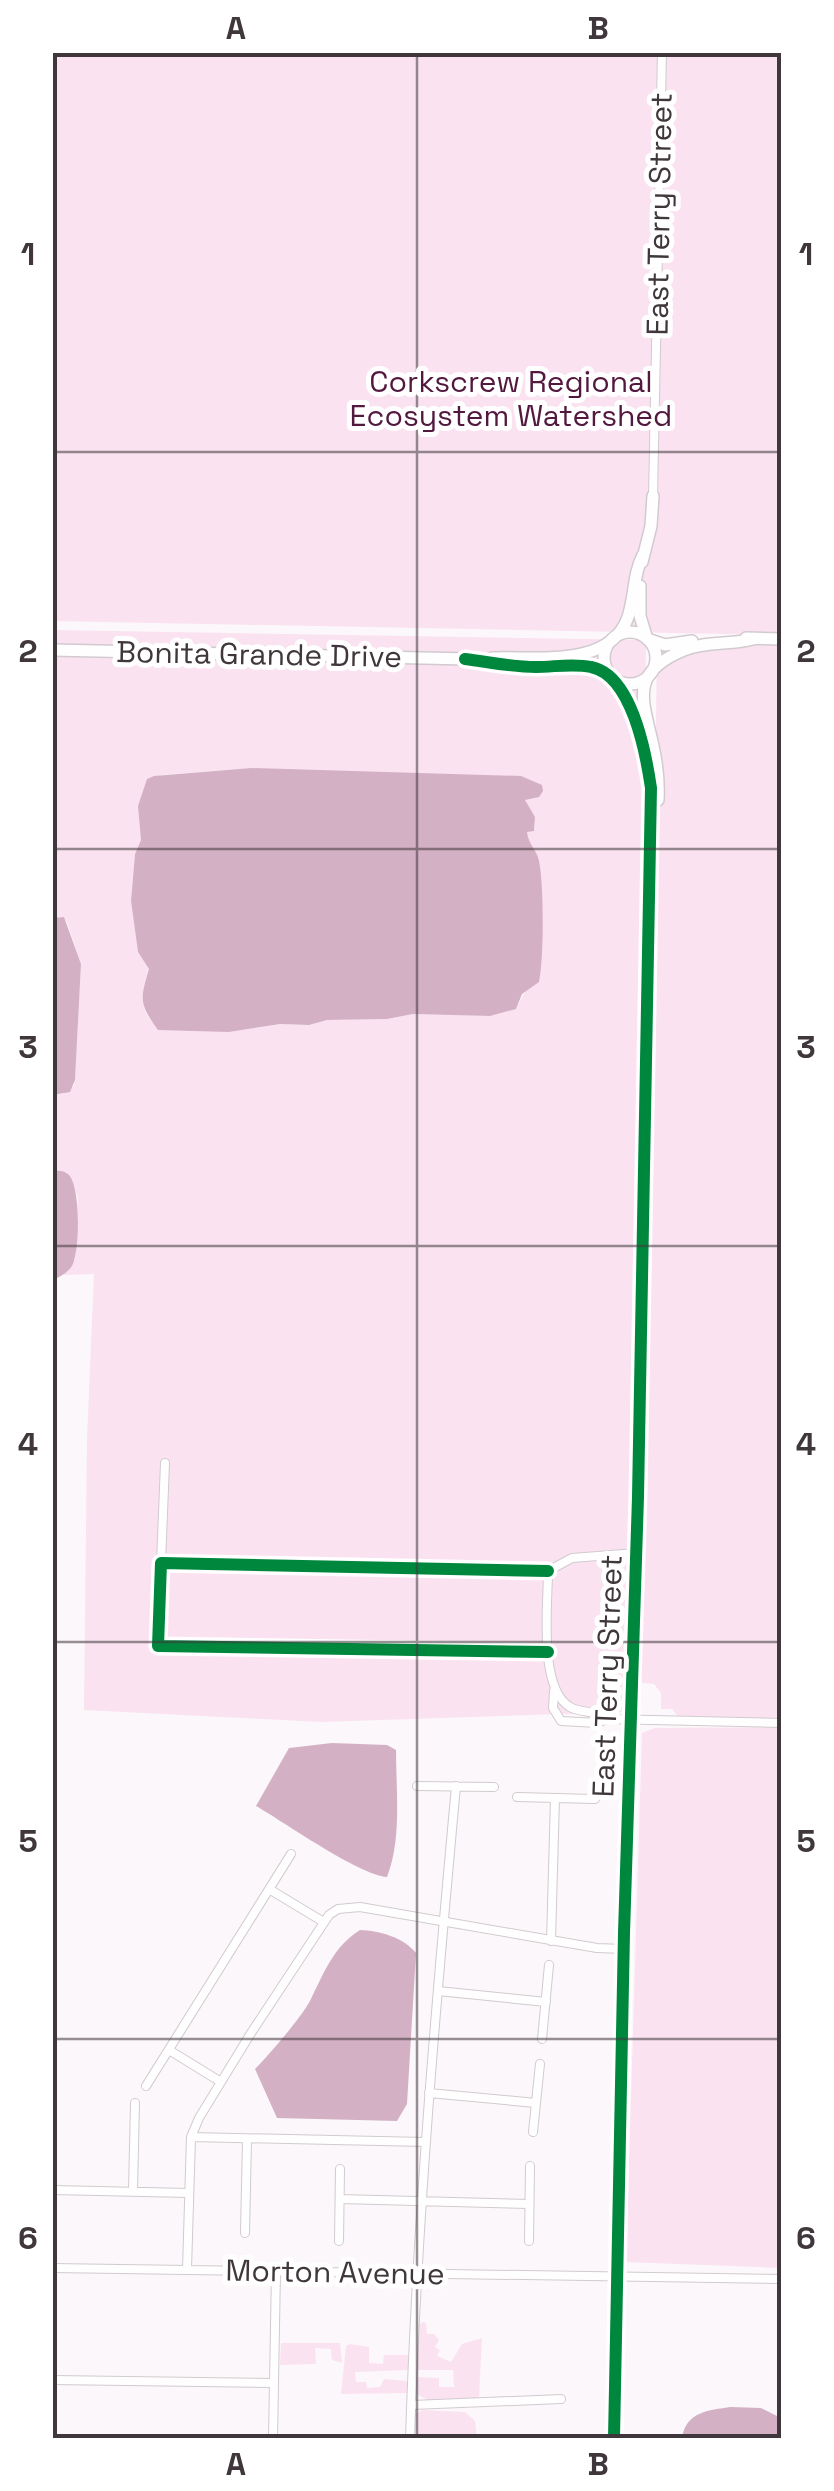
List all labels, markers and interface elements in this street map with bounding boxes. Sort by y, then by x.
text: A [226,8,246,48]
text: B [587,8,609,48]
street label: East Terry Street [637,92,681,336]
text: 1 [21,234,35,274]
text: 1 [799,234,813,274]
park label: Corkscrew Regional Ecosystem Watershed [350,362,672,435]
text: 2 [18,631,38,671]
text: 2 [796,631,816,671]
street label: Bonita Grande Drive [116,632,402,676]
text: 3 [18,1027,38,1067]
text: 3 [796,1027,816,1067]
text: 4 [18,1424,38,1464]
text: 4 [796,1424,816,1464]
street label: East Terry Street [583,1554,631,1798]
text: 5 [18,1821,38,1861]
text: 5 [796,1821,816,1861]
text: 6 [18,2218,38,2258]
text: 6 [796,2218,816,2258]
street label: Morton Avenue [225,2251,445,2293]
text: A [226,2444,246,2484]
text: B [587,2444,609,2484]

